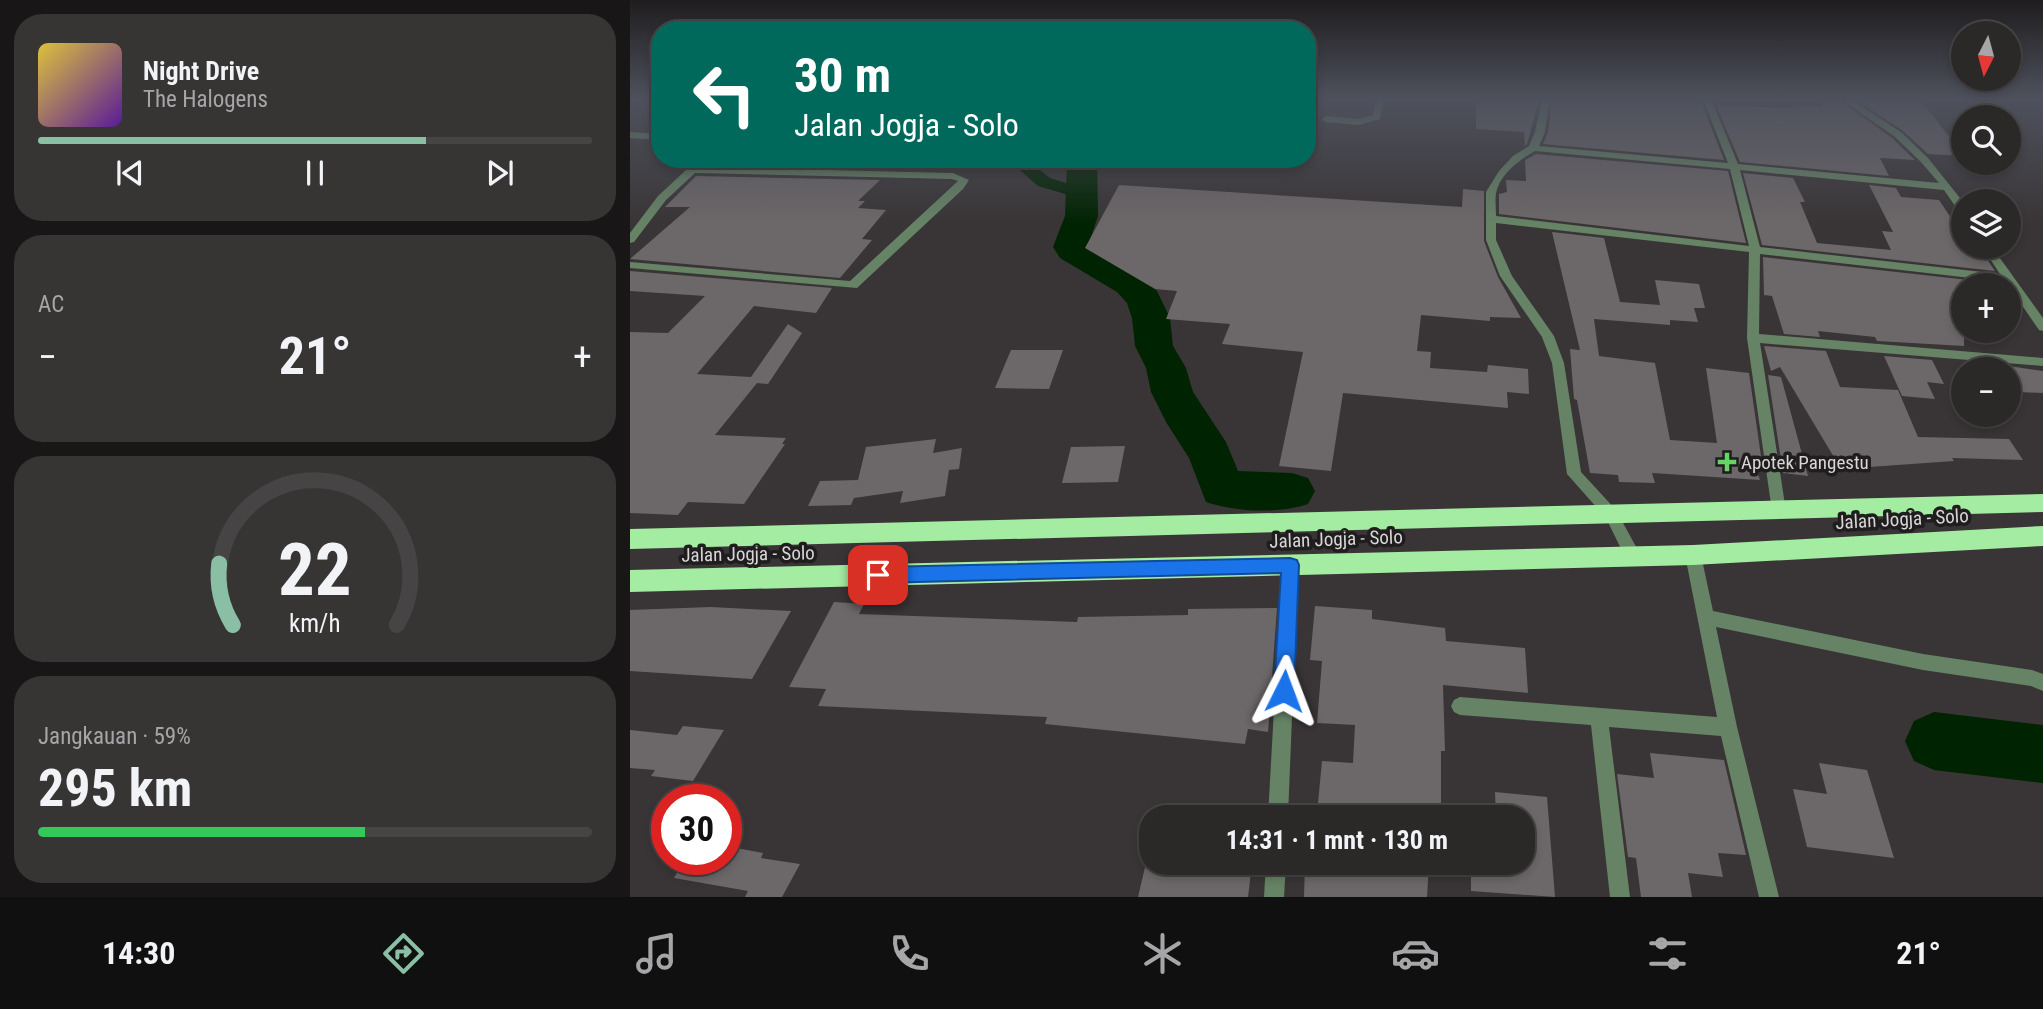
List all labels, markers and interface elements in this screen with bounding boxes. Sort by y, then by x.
north arrow [1951,21,2021,91]
map controls [1951,21,2021,427]
text: 30 m [794,47,891,104]
icon: left [679,49,770,140]
text: Night Drive [143,56,259,86]
text: The Halogens [143,86,268,113]
button: search [1951,105,2021,175]
text: Jalan Jogja - Solo [794,106,1019,144]
icon: previous [111,154,149,192]
icon: pause [296,154,334,192]
icon: next [481,154,519,192]
button: layers [1951,189,2021,259]
button: + [1951,273,2021,343]
text: AC [38,291,64,318]
text: 21° [279,326,351,387]
text: − [38,335,57,379]
text: + [573,335,592,379]
button: − [1951,357,2021,427]
place label: Apotek Pangestu [1741,451,1869,474]
marker: Apotek Pangestu [1719,454,1735,470]
street label: Jalan Jogja - Solo [1835,504,1969,534]
street label: Jalan Jogja - Solo [1269,525,1403,553]
text: 22 [278,527,352,613]
street label: Jalan Jogja - Solo [681,541,815,567]
pin [848,545,908,605]
icon: arrive [859,556,897,594]
text: km/h [289,609,341,638]
position arrow [1247,654,1321,728]
text: Jangkauan · 59% [38,723,191,750]
text: 295 km [38,758,192,819]
speed limit sign: 30 [651,784,742,875]
text: 14:31 · 1 mnt · 130 m [1226,825,1448,855]
icon: directions [379,929,428,978]
icon: music [632,929,681,978]
icon: phone [885,929,934,978]
icon: climate [1138,929,1187,978]
icon: car [1391,929,1440,978]
icon: filters [1643,929,1692,978]
text: 14:30 [102,934,175,972]
text: 21° [1896,934,1941,972]

